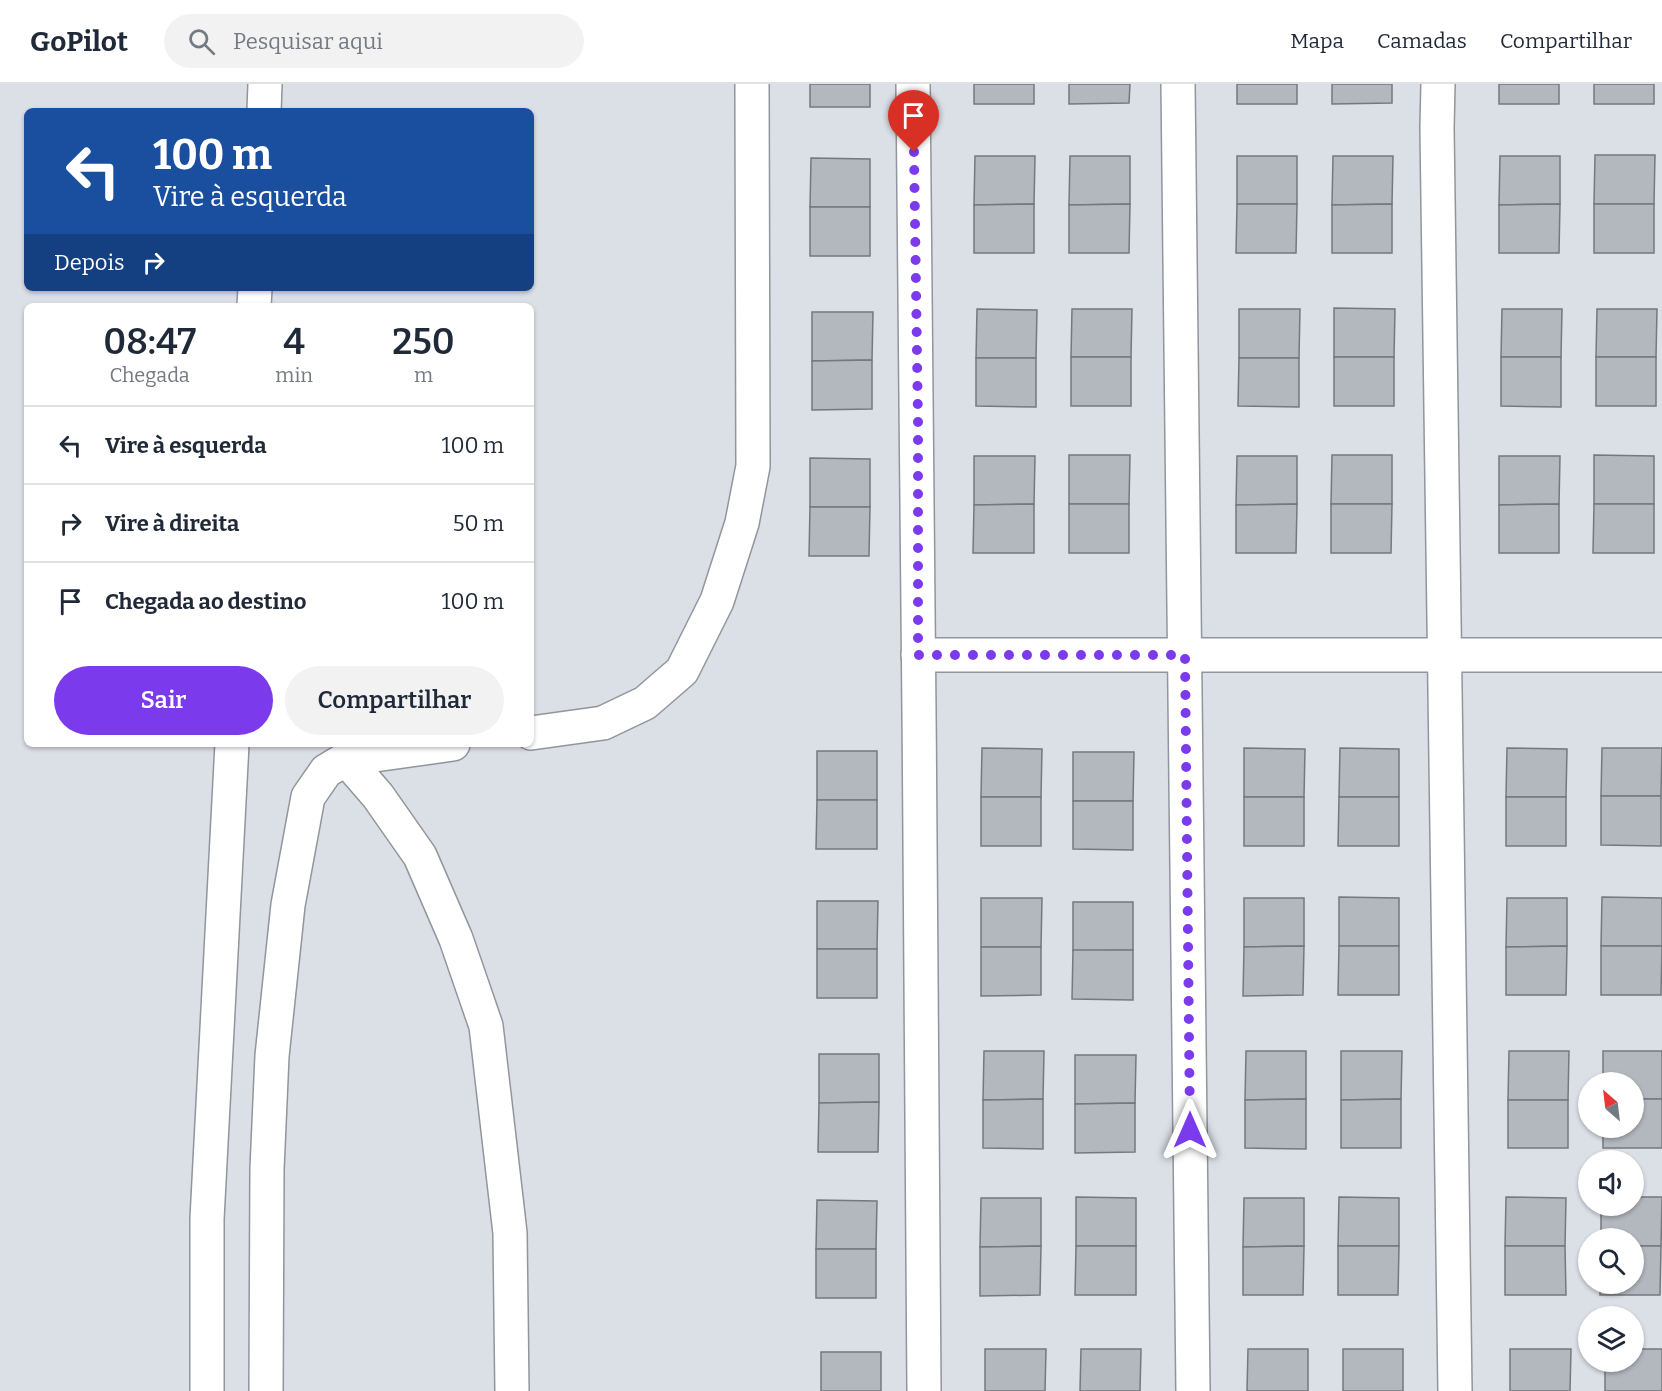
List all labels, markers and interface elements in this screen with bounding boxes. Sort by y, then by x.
search box [164,14,584,68]
text: GoPilot [30,25,128,58]
icon: search [185,25,218,58]
text: Pesquisar aqui [233,28,383,55]
text: Mapa [1290,28,1344,54]
text: Camadas [1377,28,1467,54]
text: Compartilhar [1500,28,1632,54]
pin [888,90,939,152]
icon: arrive [897,99,930,132]
text: 100 m [153,130,272,180]
icon: left [54,132,132,210]
text: Vire à esquerda [153,181,347,213]
icon: right [137,246,170,279]
text: Depois [54,249,125,276]
text: 08:47 [103,320,196,364]
text: 4 [283,320,305,364]
text: 250 [392,320,455,364]
text: Chegada [110,363,190,387]
text: min [275,363,313,387]
text: m [414,363,433,387]
icon: left [54,429,87,462]
text: Vire à esquerda [105,432,266,459]
text: 100 m [441,432,504,459]
icon: right [54,507,87,540]
text: Vire à direita [105,510,239,537]
text: 50 m [453,510,504,537]
icon: arrive [54,585,87,618]
text: Chegada ao destino [105,588,306,615]
text: 100 m [441,588,504,615]
button: Sair [54,666,273,735]
button: Compartilhar [285,666,504,735]
north arrow [1578,1072,1644,1138]
map controls [1578,1072,1644,1372]
position arrow [1158,1098,1222,1162]
button: sound [1578,1150,1644,1216]
button: search [1578,1228,1644,1294]
button: layers [1578,1306,1644,1372]

